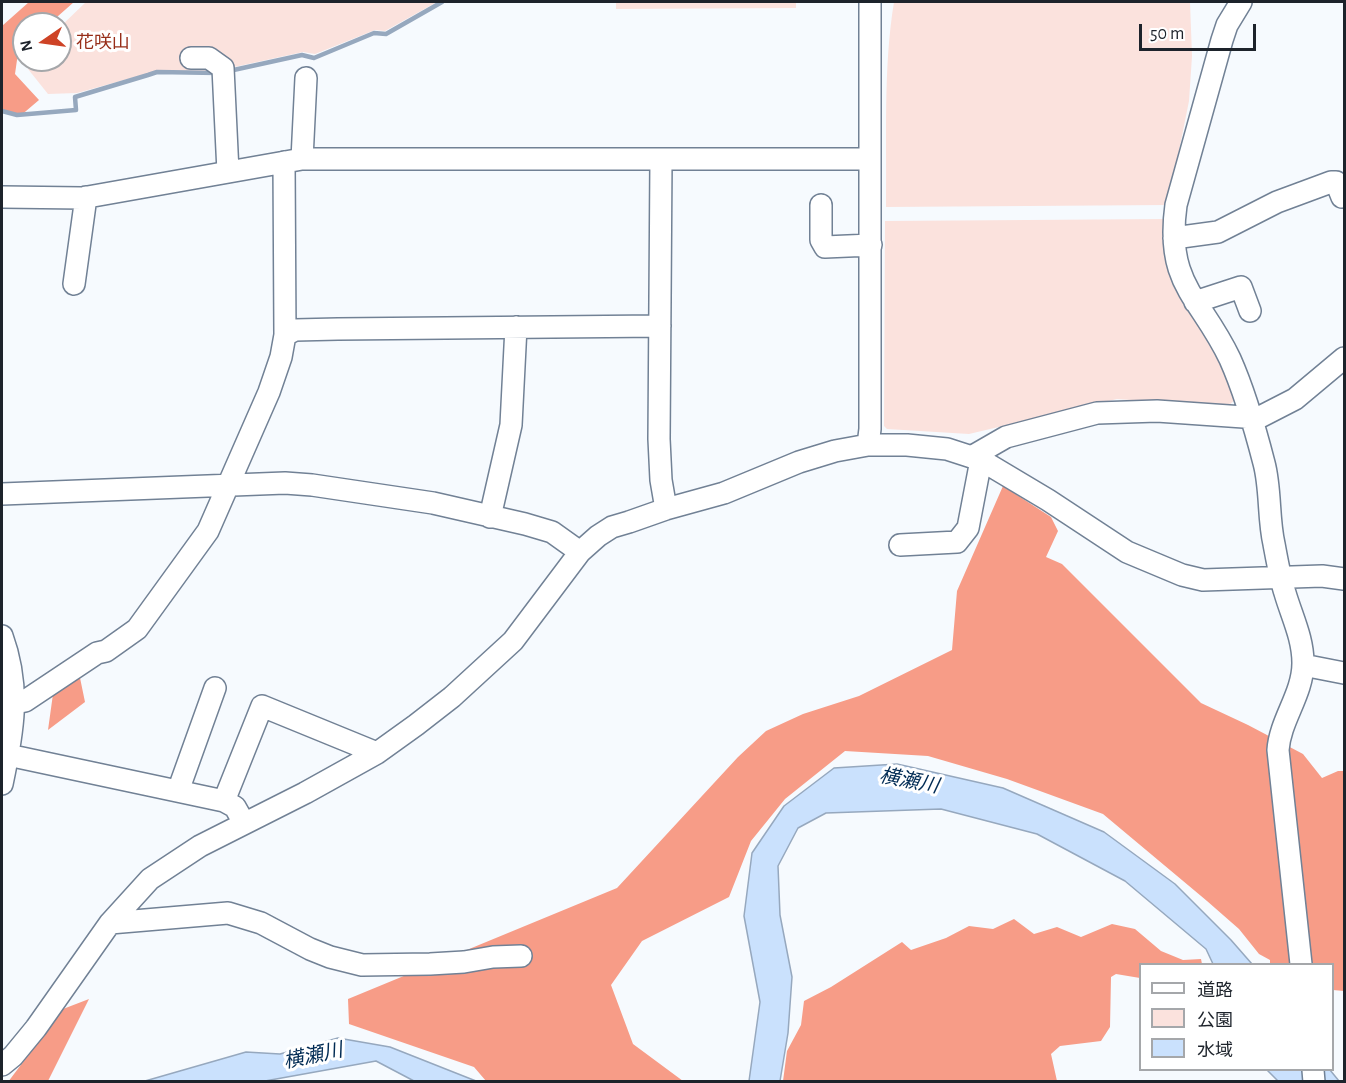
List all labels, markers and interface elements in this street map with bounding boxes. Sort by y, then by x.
north arrow [12,12,72,72]
scale bar [1142,12,1259,50]
text: 50 m [1150,25,1184,43]
park label: 花咲山 [76,32,130,54]
text: N [17,38,35,53]
water label: 横瀬川 [877,763,941,799]
legend [1139,963,1334,1071]
text: 道路 [1197,982,1233,1000]
text: 公園 [1197,1012,1233,1030]
water label: 横瀬川 [281,1038,345,1074]
text: 水域 [1197,1042,1233,1060]

